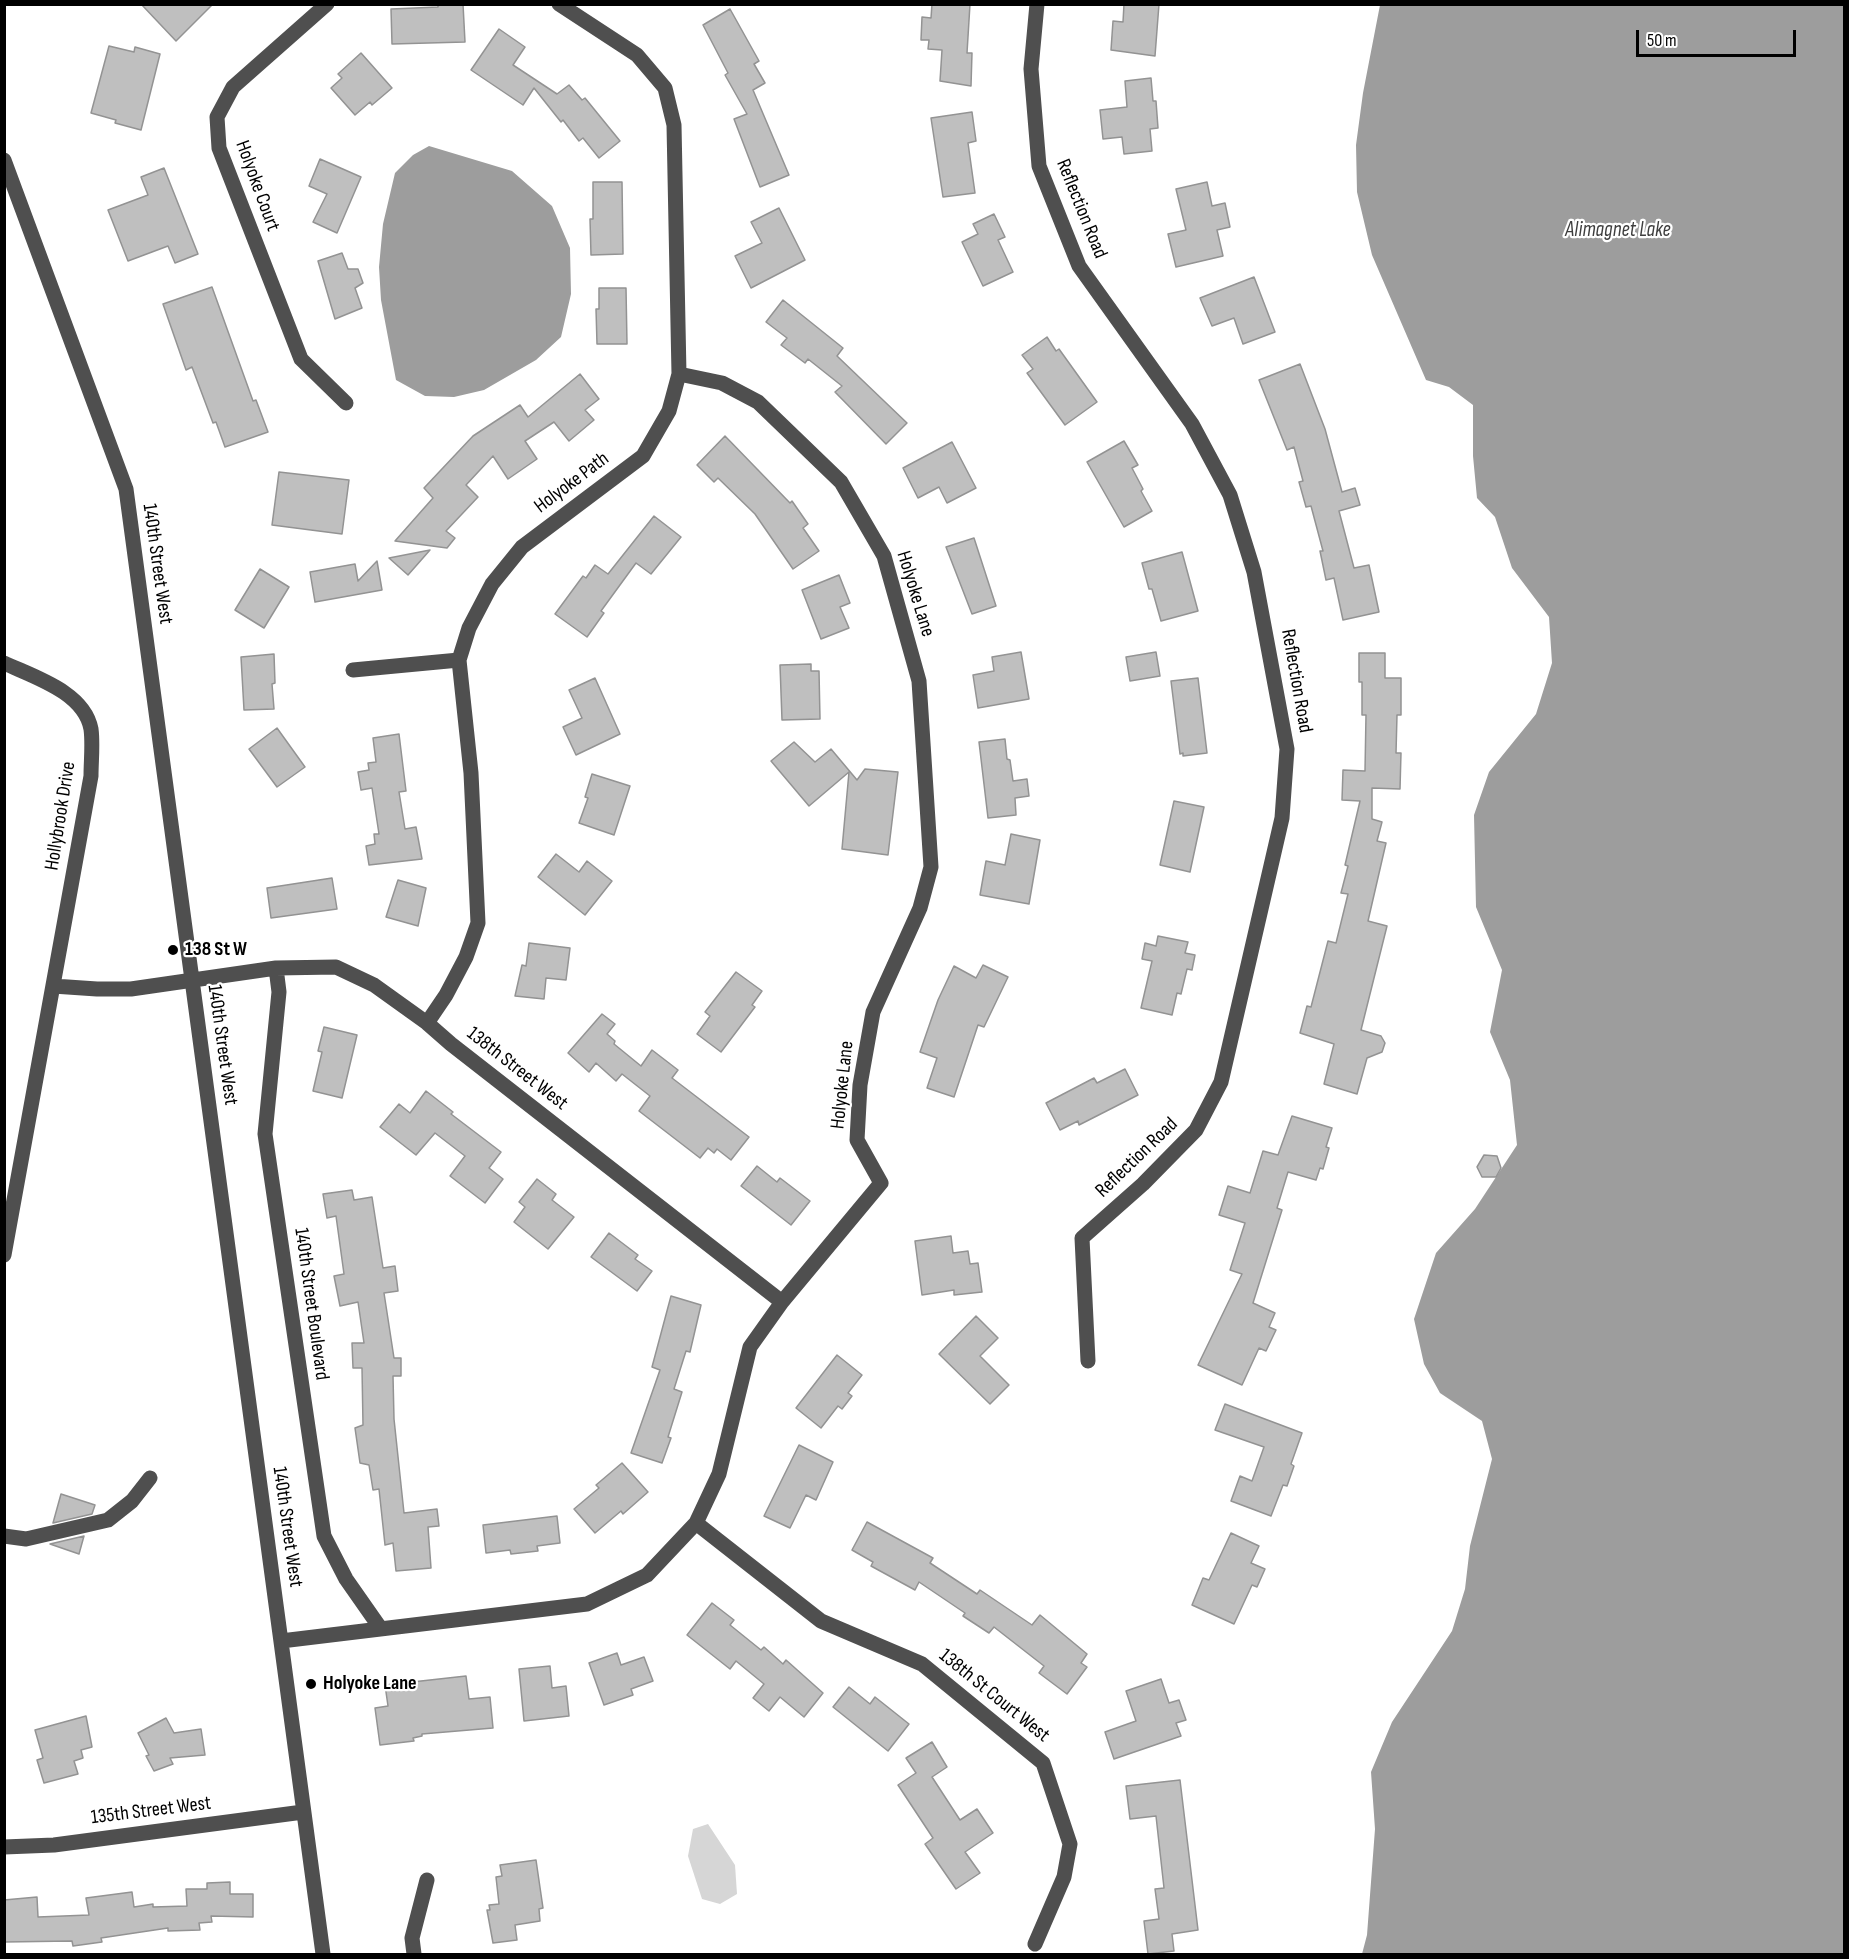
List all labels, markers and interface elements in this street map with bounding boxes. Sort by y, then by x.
scale bar [1639,18,1800,56]
text: 50 m [1647,30,1677,51]
street label: Holyoke Court [230,137,284,235]
street label: Reflection Road [1050,156,1112,262]
water label: Alimagnet Lake [1565,218,1671,244]
street label: Holyoke Path [530,447,614,519]
street label: 140th Street West [137,502,177,626]
street label: Holyoke Lane [891,548,939,640]
street label: Reflection Road [1275,627,1317,735]
street label: Hollybrook Drive [41,760,81,872]
place label: 138 St W [185,938,247,962]
marker: 138 St W [166,943,180,957]
street label: 140th Street West [202,983,242,1107]
street label: 138th Street West [462,1022,572,1116]
street label: Holyoke Lane [826,1040,860,1130]
street label: Reflection Road [1091,1113,1183,1203]
street label: 140th Street Boulevard [288,1226,334,1382]
street label: 140th Street West [267,1465,307,1589]
street label: 138th St Court West [934,1644,1054,1748]
place label: Holyoke Lane [323,1672,417,1696]
marker: Holyoke Lane [304,1677,318,1691]
street label: 135th Street West [90,1792,212,1830]

